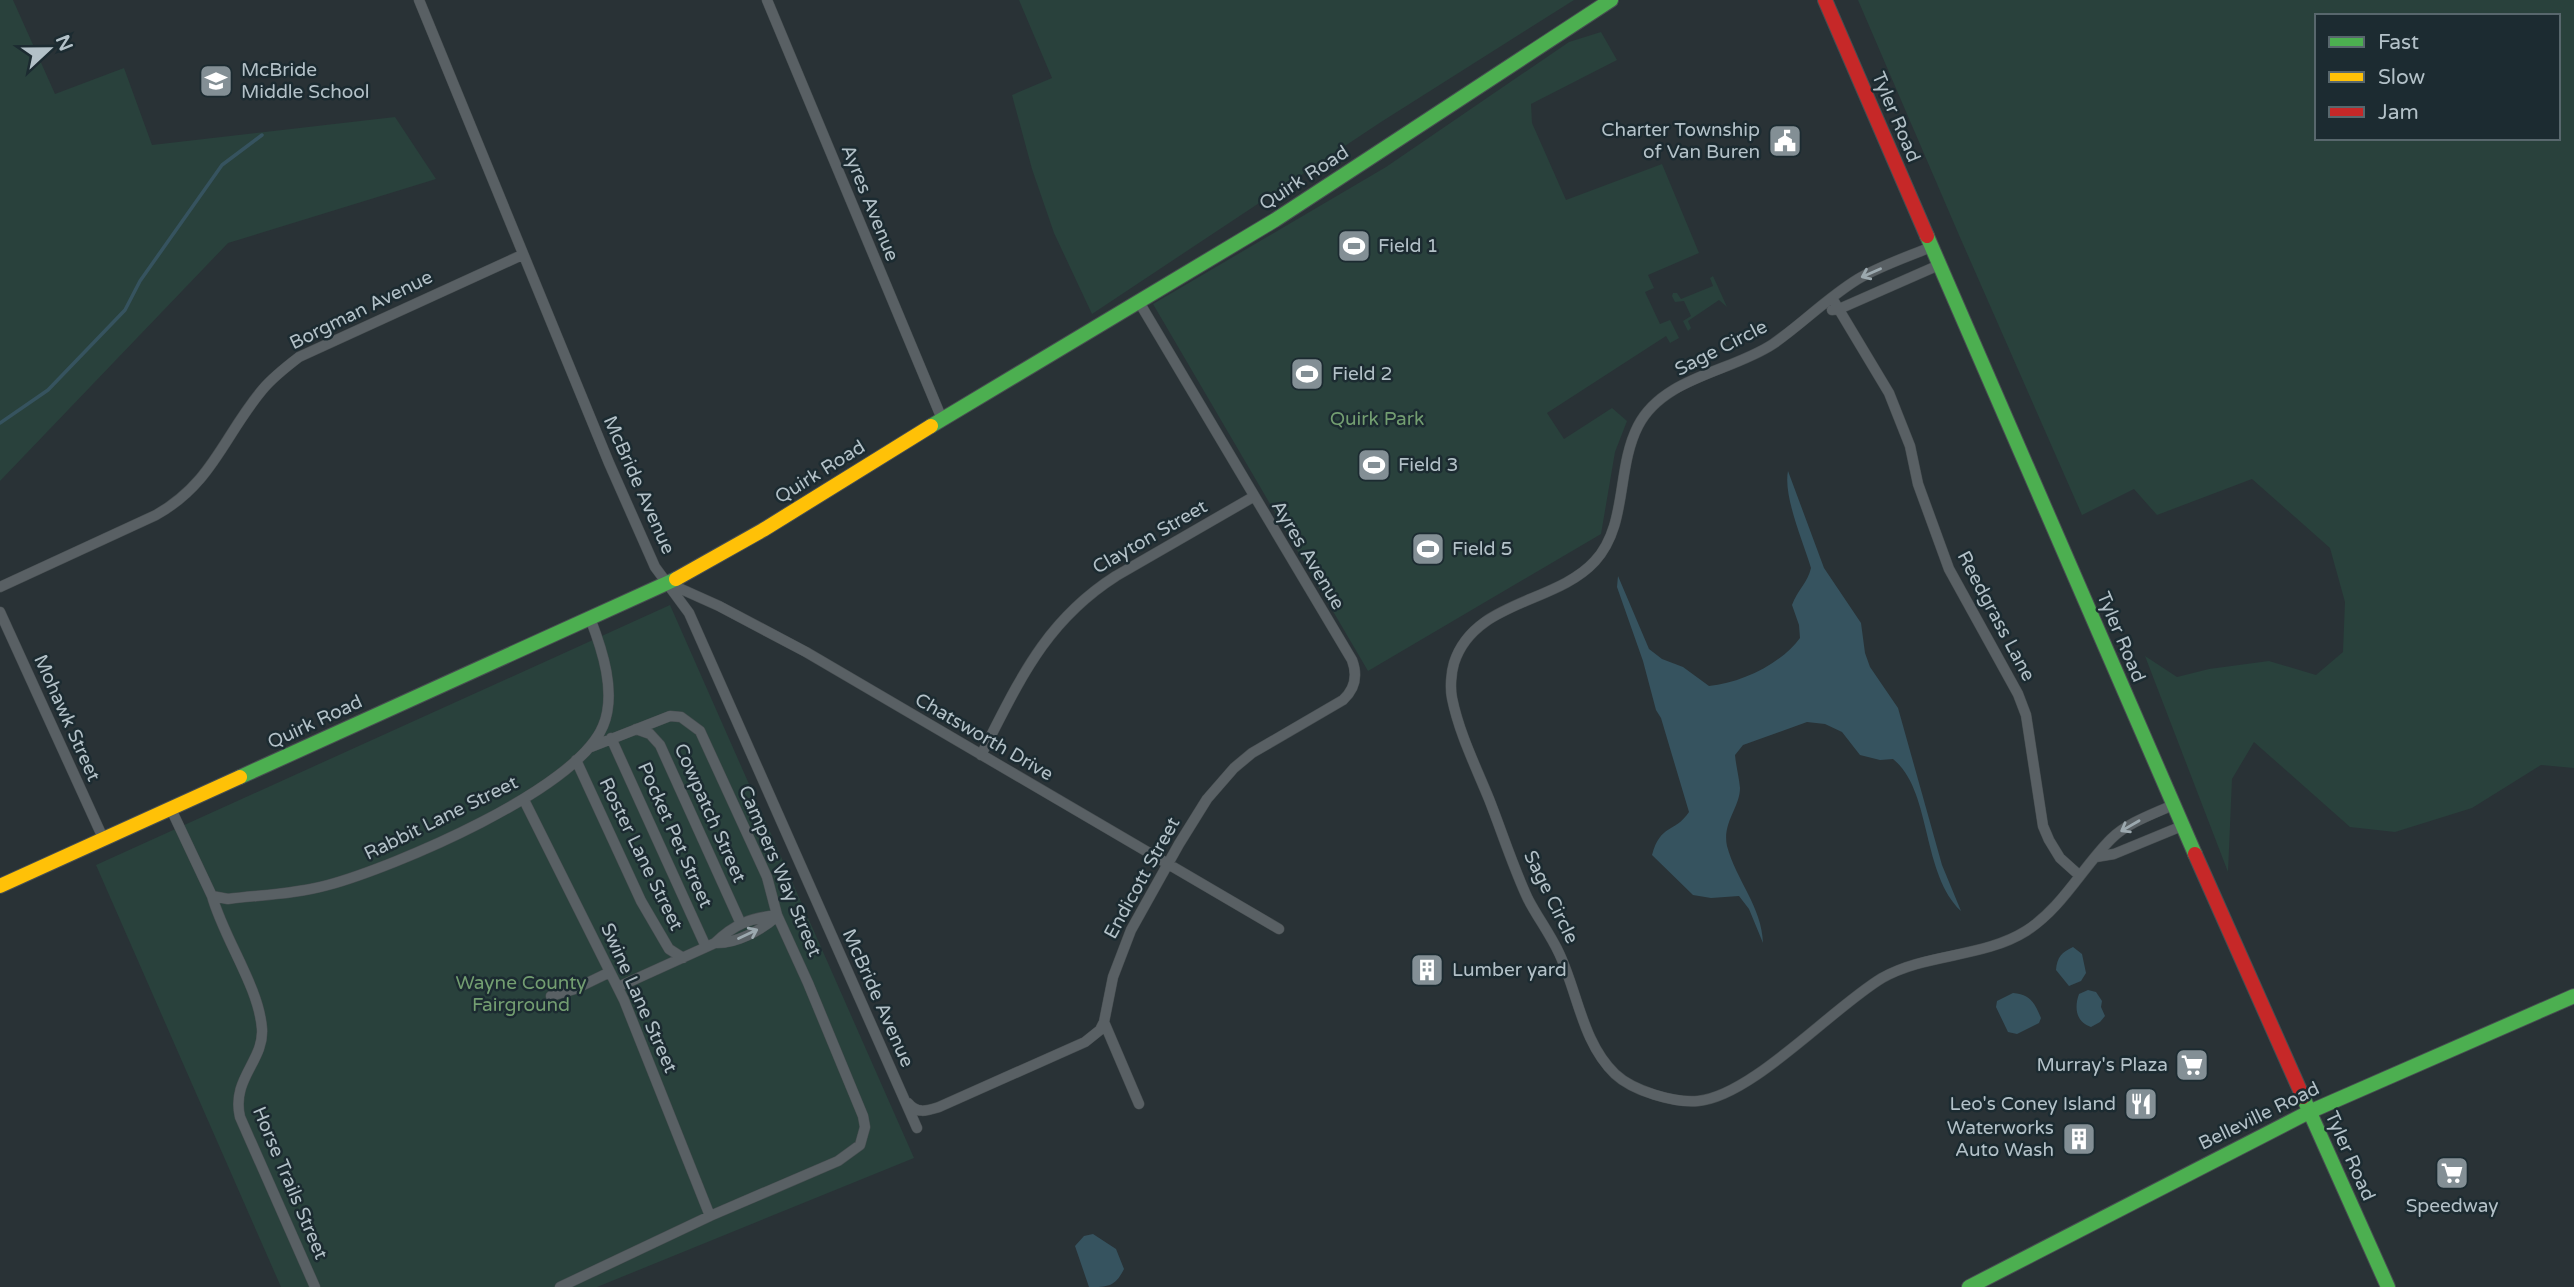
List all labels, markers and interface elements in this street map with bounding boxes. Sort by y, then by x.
north arrow [14,14,84,84]
legend [2315,14,2560,140]
text: Fast [2378,30,2419,55]
text: N [51,32,77,54]
place label: McBride Middle School [241,59,370,103]
school or university icon: McBride Middle School [197,62,235,100]
text: Slow [2378,65,2426,90]
street label: Tyler Road [1867,69,1925,165]
text: Jam [2378,100,2419,125]
place label: Charter Township of Van Buren [1601,119,1760,163]
public building icon: Charter Township of Van Buren [1766,122,1804,160]
street label: Quirk Road [1255,141,1353,215]
street label: Ayres Avenue [837,142,903,264]
sports icon: Field 1 [1335,227,1373,265]
place label: Field 1 [1378,235,1438,257]
street label: Borgman Avenue [286,266,436,354]
one-way arrow [1861,267,1882,280]
street label: Sage Circle [1671,315,1771,381]
sports icon: Field 2 [1288,355,1326,393]
place label: Field 2 [1332,363,1392,385]
park label: Quirk Park [1330,408,1424,430]
street label: McBride Avenue [599,412,679,558]
street label: Quirk Road [771,436,869,508]
sports icon: Field 3 [1355,446,1393,484]
place label: Field 3 [1398,454,1458,476]
street label: Clayton Street [1089,495,1211,579]
street label: Ayres Avenue [1267,496,1349,614]
sports icon: Field 5 [1409,530,1447,568]
place label: Field 5 [1452,538,1512,560]
street label: Reedgrass Lane [1952,547,2040,685]
street label: Tyler Road [2092,589,2150,685]
street label: Mohawk Street [29,651,105,785]
street label: Chatsworth Drive [911,689,1057,785]
street label: Quirk Road [264,690,366,754]
street label: Cowpatch Street [669,740,751,886]
street label: Pocket Pet Street [633,759,717,911]
street label: Rabbit Lane Street [361,771,521,865]
street label: Roster Lane Street [594,774,688,934]
street label: Campers Way Street [734,782,826,960]
street label: Endicott Street [1100,813,1184,943]
one-way arrow [2121,819,2141,833]
street label: Sage Circle [1519,847,1583,947]
street label: Swine Lane Street [596,920,682,1076]
street label: McBride Avenue [838,925,918,1071]
one-way arrow [737,927,758,940]
building icon: Lumber yard [1408,951,1446,989]
place label: Lumber yard [1452,959,1567,981]
park label: Wayne County Fairground [455,972,587,1016]
supermarket icon: Murray's Plaza [2173,1046,2211,1084]
place label: Murray's Plaza [2037,1054,2168,1076]
street label: Belleville Road [2195,1077,2323,1155]
restaurant icon: Leo's Coney Island [2122,1085,2160,1123]
place label: Leo's Coney Island [1950,1093,2116,1115]
street label: Horse Trails Street [248,1103,332,1263]
street label: Tyler Road [2320,1108,2380,1204]
place label: Waterworks Auto Wash [1947,1117,2054,1161]
building icon: Waterworks Auto Wash [2060,1120,2098,1158]
supermarket icon: Speedway [2433,1154,2471,1192]
place label: Speedway [2406,1195,2498,1217]

